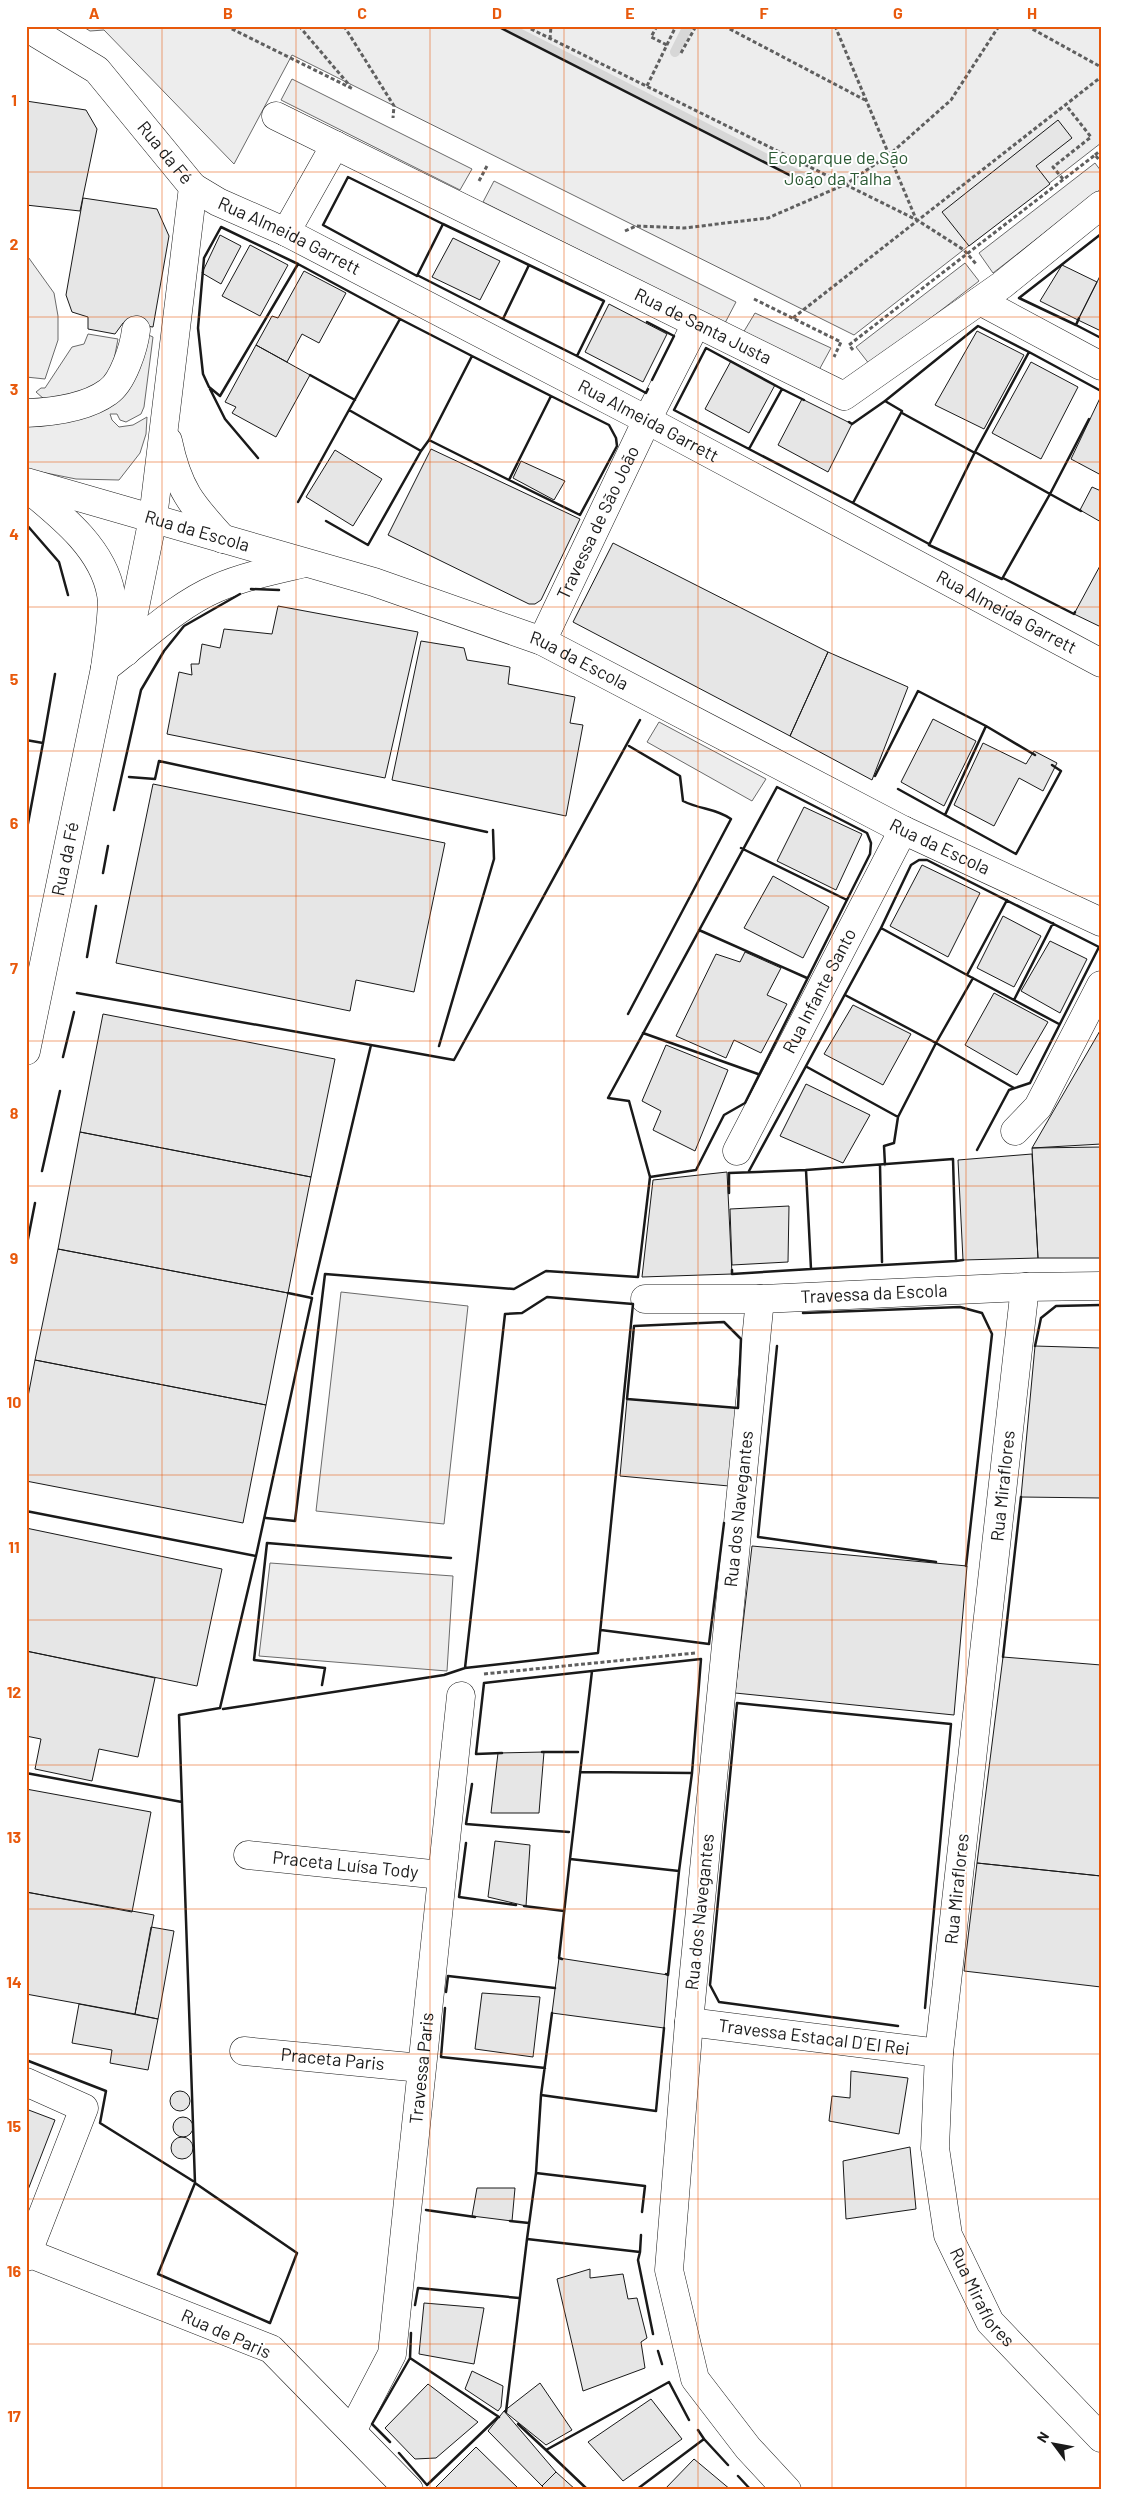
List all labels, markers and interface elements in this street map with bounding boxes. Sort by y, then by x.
text: A [89,3,100,22]
text: B [223,3,233,22]
text: C [357,3,367,22]
text: D [492,3,502,22]
text: E [625,3,635,22]
text: F [760,3,769,22]
text: G [893,3,903,22]
text: H [1027,3,1037,22]
text: 1 [11,90,17,109]
street label: Rua da Fé [133,116,198,188]
park label: Ecoparque de São João da Talha [768,146,908,189]
street label: Rua Almeida Garrett [215,191,365,279]
text: 2 [10,234,19,253]
street label: Rua de Santa Justa [631,283,775,369]
street label: Rua Almeida Garrett [575,374,723,466]
text: 3 [10,379,18,398]
street label: Travessa de São João [551,442,643,603]
street label: Rua da Escola [142,505,252,556]
text: 4 [9,524,19,543]
street label: Rua Almeida Garrett [933,565,1081,658]
street label: Rua da Escola [527,626,633,694]
text: 5 [10,669,19,688]
text: 6 [10,813,19,832]
street label: Rua da Escola [886,813,994,879]
street label: Rua da Fé [46,820,83,898]
street label: Rua Infante Santo [777,924,860,1057]
text: 7 [10,958,18,977]
text: 8 [10,1103,19,1122]
text: 9 [10,1248,18,1267]
street label: Travessa da Escola [800,1279,948,1307]
text: 10 [7,1392,21,1411]
street label: Rua dos Navegantes [719,1429,757,1588]
street label: Rua Miraflores [985,1429,1019,1543]
text: 11 [8,1537,20,1556]
text: 12 [7,1682,21,1701]
text: 13 [7,1827,21,1846]
street label: Rua dos Navegantes [680,1832,718,1991]
street label: Rua Miraflores [939,1832,973,1946]
street label: Praceta Luísa Tody [271,1846,420,1883]
text: 14 [6,1972,22,1991]
street label: Travessa Paris [404,2011,438,2125]
street label: Travessa Estacal D´El Rei [717,2014,911,2059]
street label: Praceta Paris [280,2043,386,2074]
text: 15 [7,2116,22,2135]
street label: Rua Miraflores [946,2244,1020,2351]
text: 16 [7,2261,22,2280]
street label: Rua de Paris [178,2303,275,2363]
text: 17 [7,2406,21,2425]
north arrow [1030,2418,1080,2468]
text: N [1033,2428,1052,2445]

